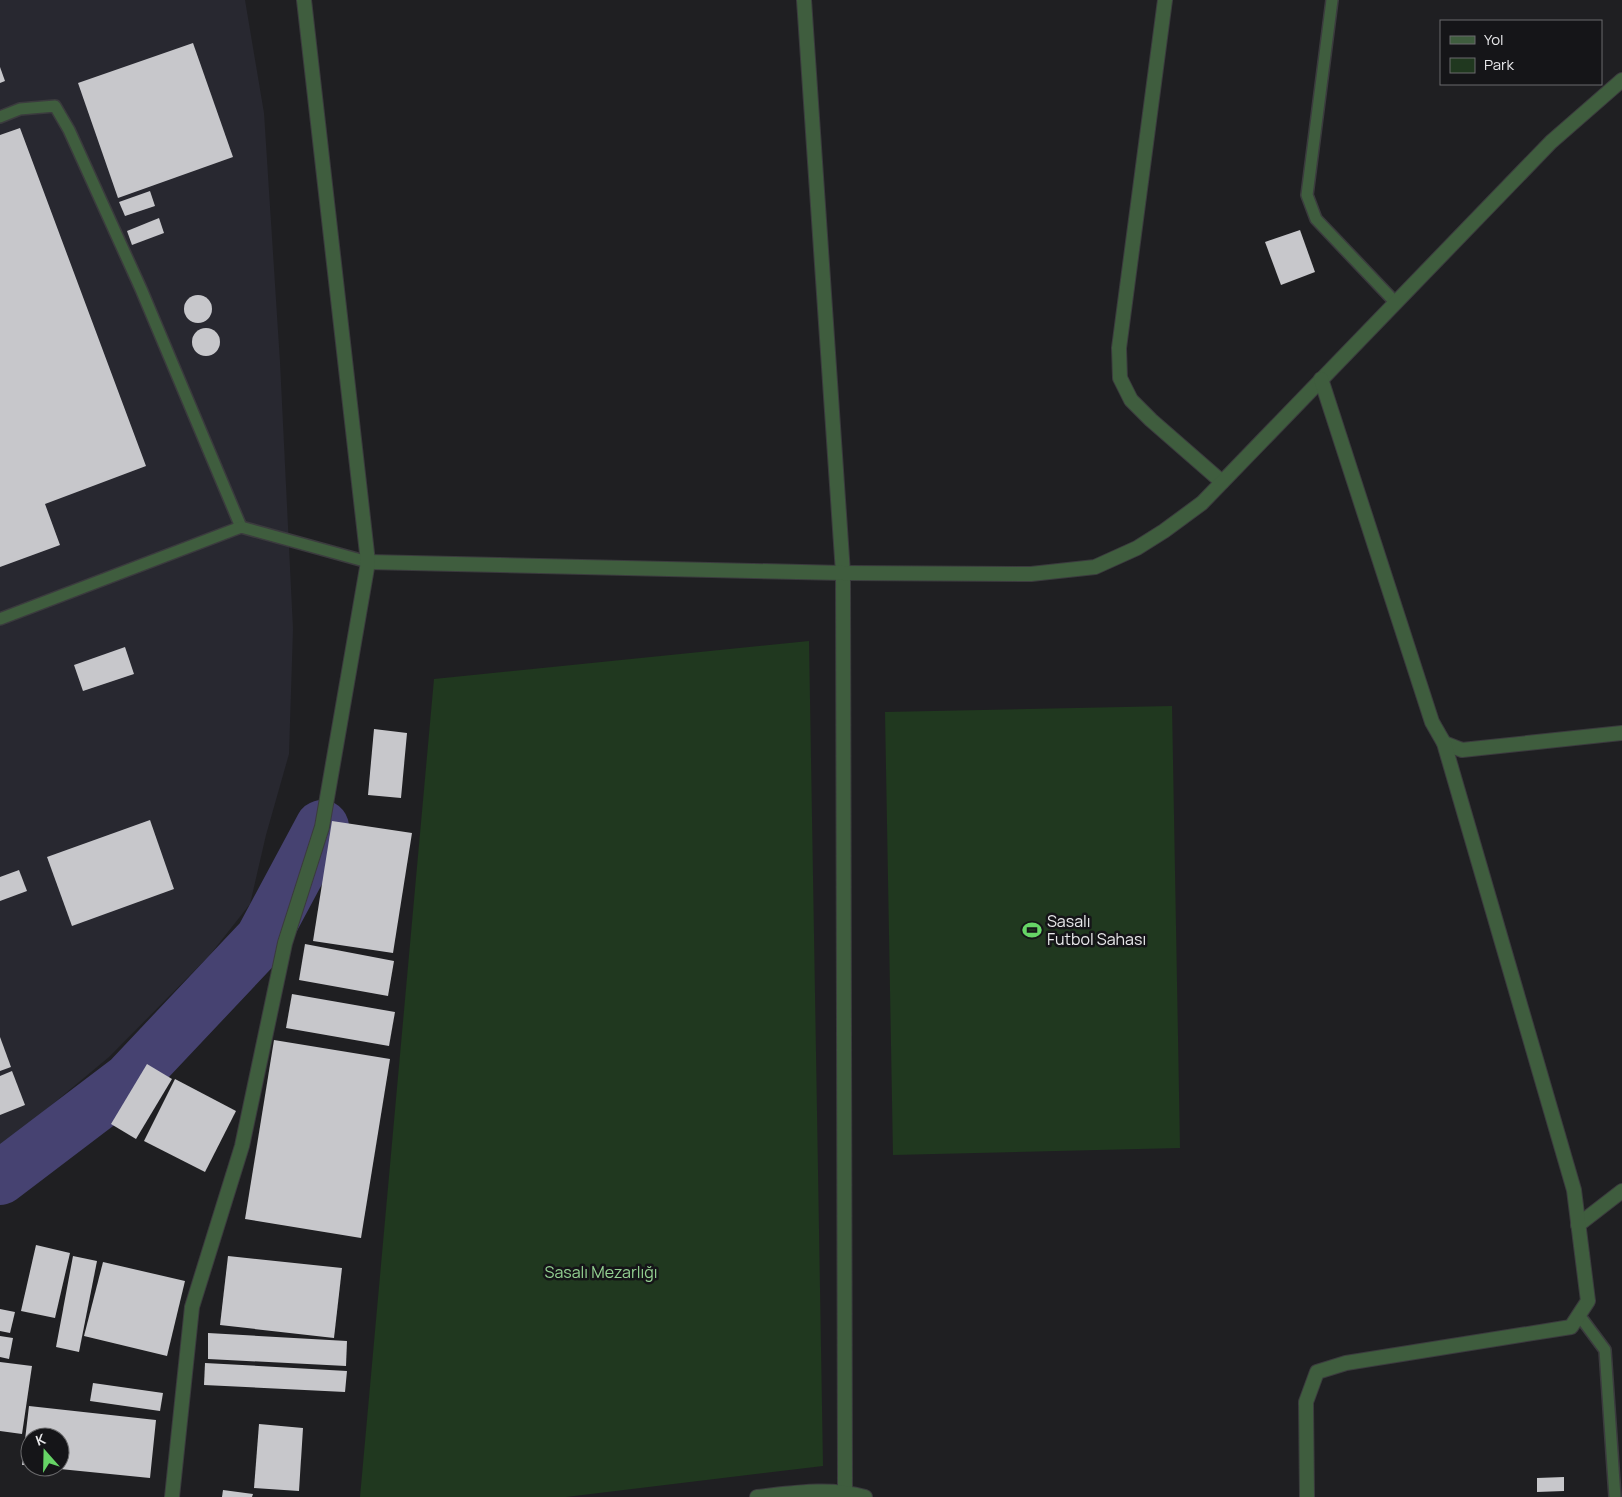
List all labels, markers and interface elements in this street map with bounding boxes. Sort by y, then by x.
legend [1440,20,1602,85]
text: Yol [1484,29,1504,50]
text: Park [1484,54,1514,75]
place label: Sasalı Futbol Sahası [1047,910,1146,950]
sports icon: Sasalı Futbol Sahası [1021,919,1043,941]
park label: Sasalı Mezarlığı [545,1261,657,1283]
north arrow [20,1427,70,1477]
text: K [33,1429,49,1450]

